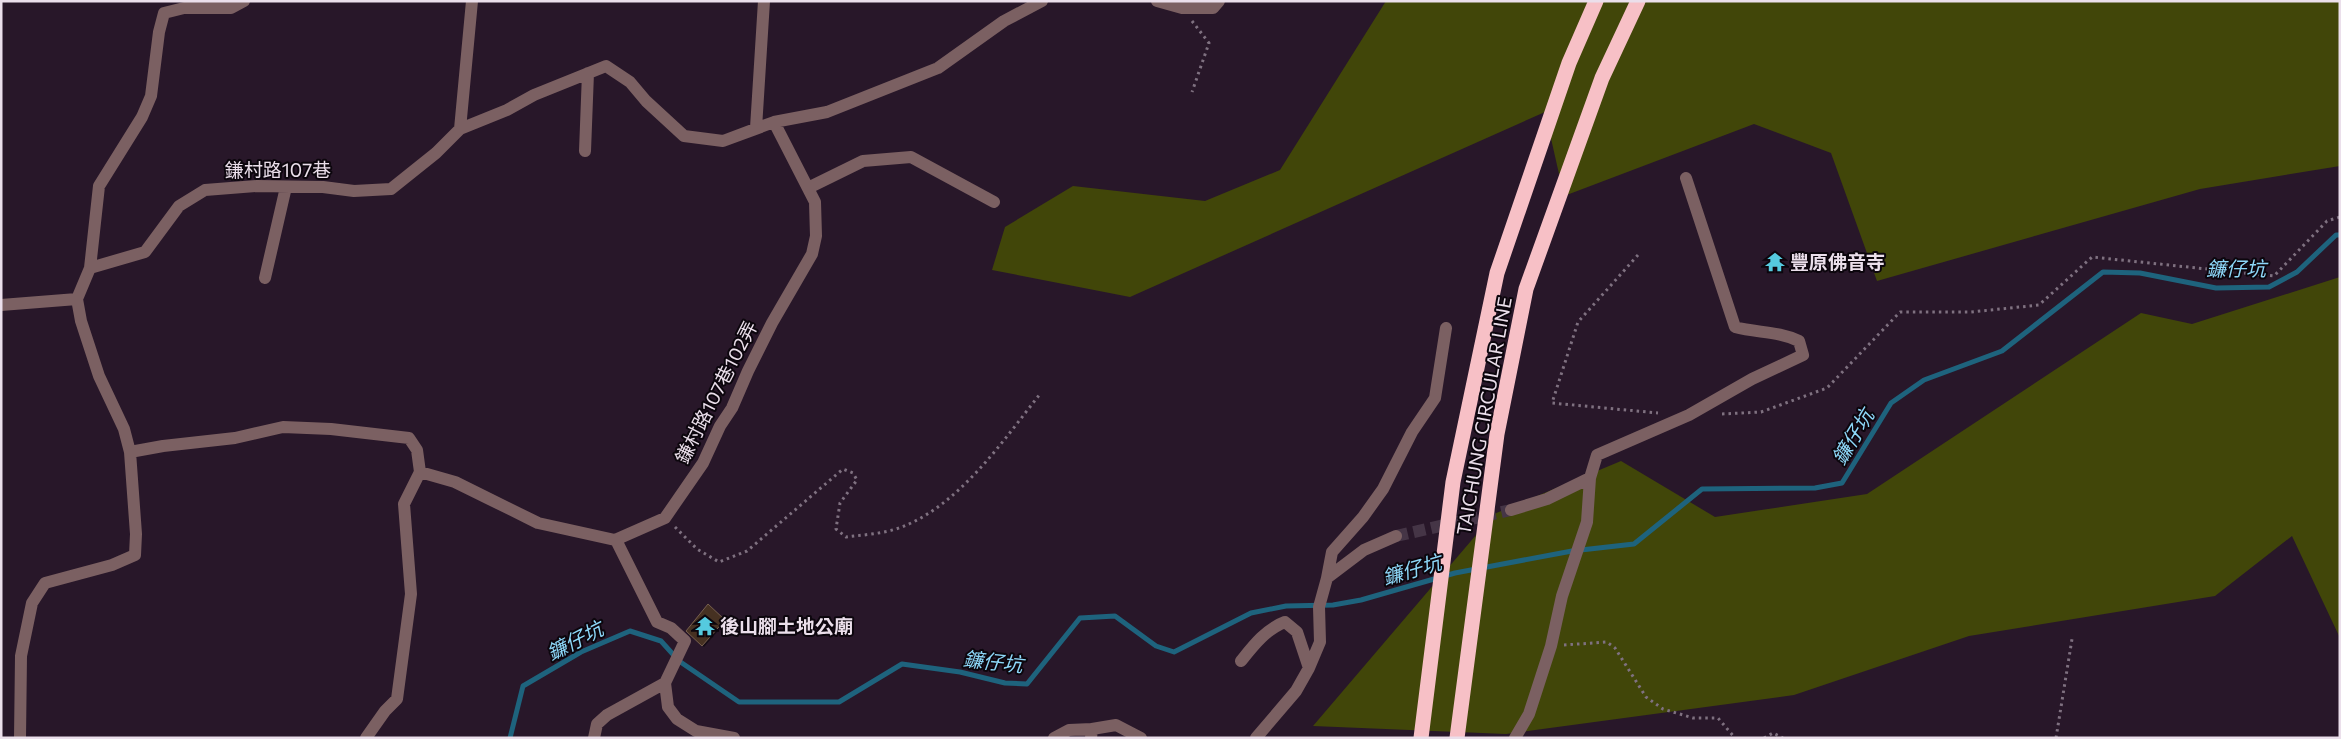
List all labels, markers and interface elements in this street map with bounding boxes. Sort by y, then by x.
street label: 鎌村路107巷 [225,158,331,181]
place label: 豐原佛音寺 [1790,250,1885,273]
temple icon: 豐原佛音寺 [1764,251,1786,273]
water label: 鐮仔坑 [2206,256,2269,280]
street label: TAICHUNG CIRCULAR LINE [1451,295,1516,537]
street label: 鎌村路107巷102弄 [670,317,761,467]
water label: 鐮仔坑 [1826,402,1879,468]
water label: 鐮仔坑 [1380,548,1447,589]
water label: 鐮仔坑 [542,614,609,664]
place label: 後山腳土地公廟 [720,614,853,637]
temple icon: 後山腳土地公廟 [694,615,716,637]
water label: 鐮仔坑 [962,646,1027,676]

